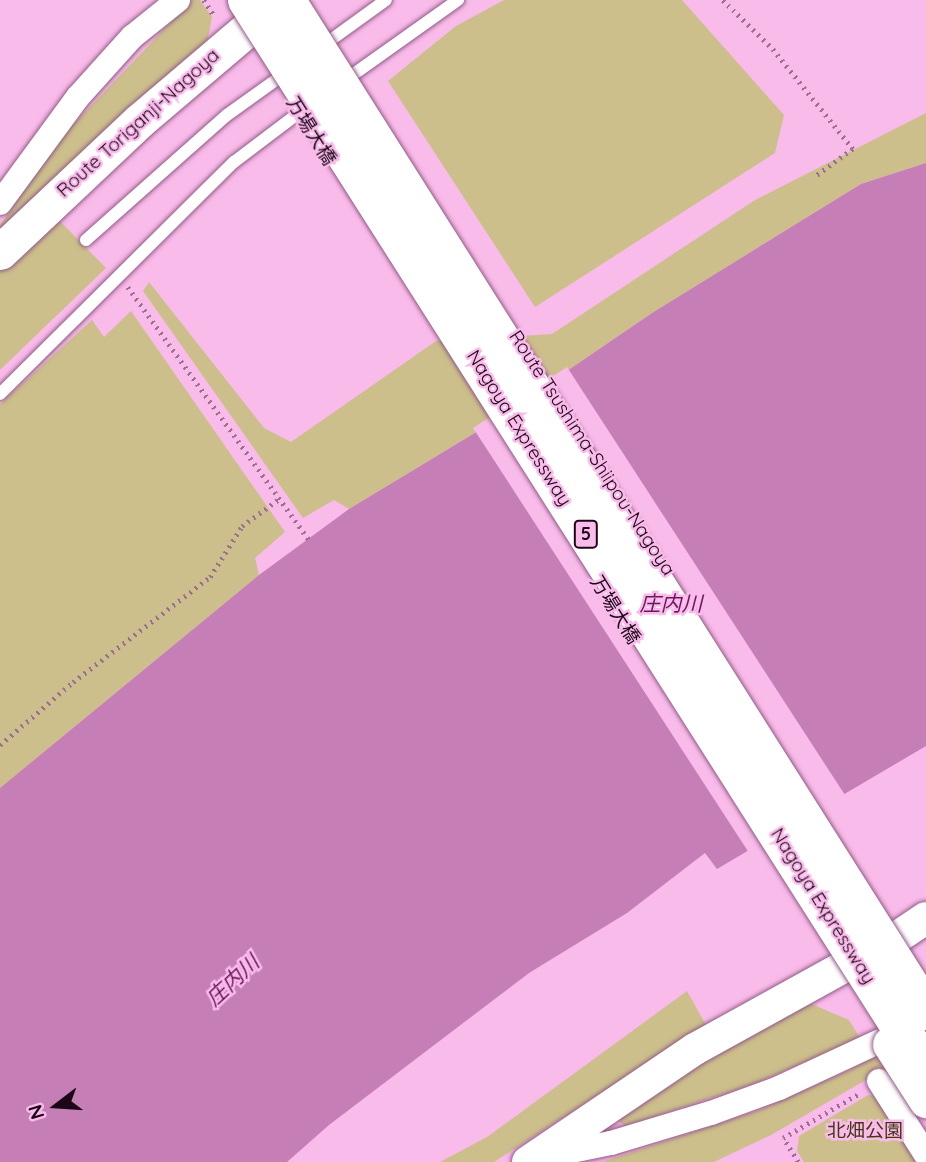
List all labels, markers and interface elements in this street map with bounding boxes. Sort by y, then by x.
street label: Route Toriganji-Nagoya [52,44,224,202]
street label: 万場大橋 [281,93,341,169]
street label: Route Tsushima-Shiipou-Nagoya [504,326,680,580]
street label: Nagoya Expressway [462,346,576,510]
road number: 5 [574,520,598,548]
street label: 万場大橋 [585,572,645,648]
water label: 庄内川 [640,590,702,616]
street label: Nagoya Expressway [766,824,880,988]
water label: 庄内川 [200,949,264,1011]
north arrow [21,1071,91,1141]
text: N [22,1102,49,1122]
park label: 北畑公園 [827,1120,903,1142]

